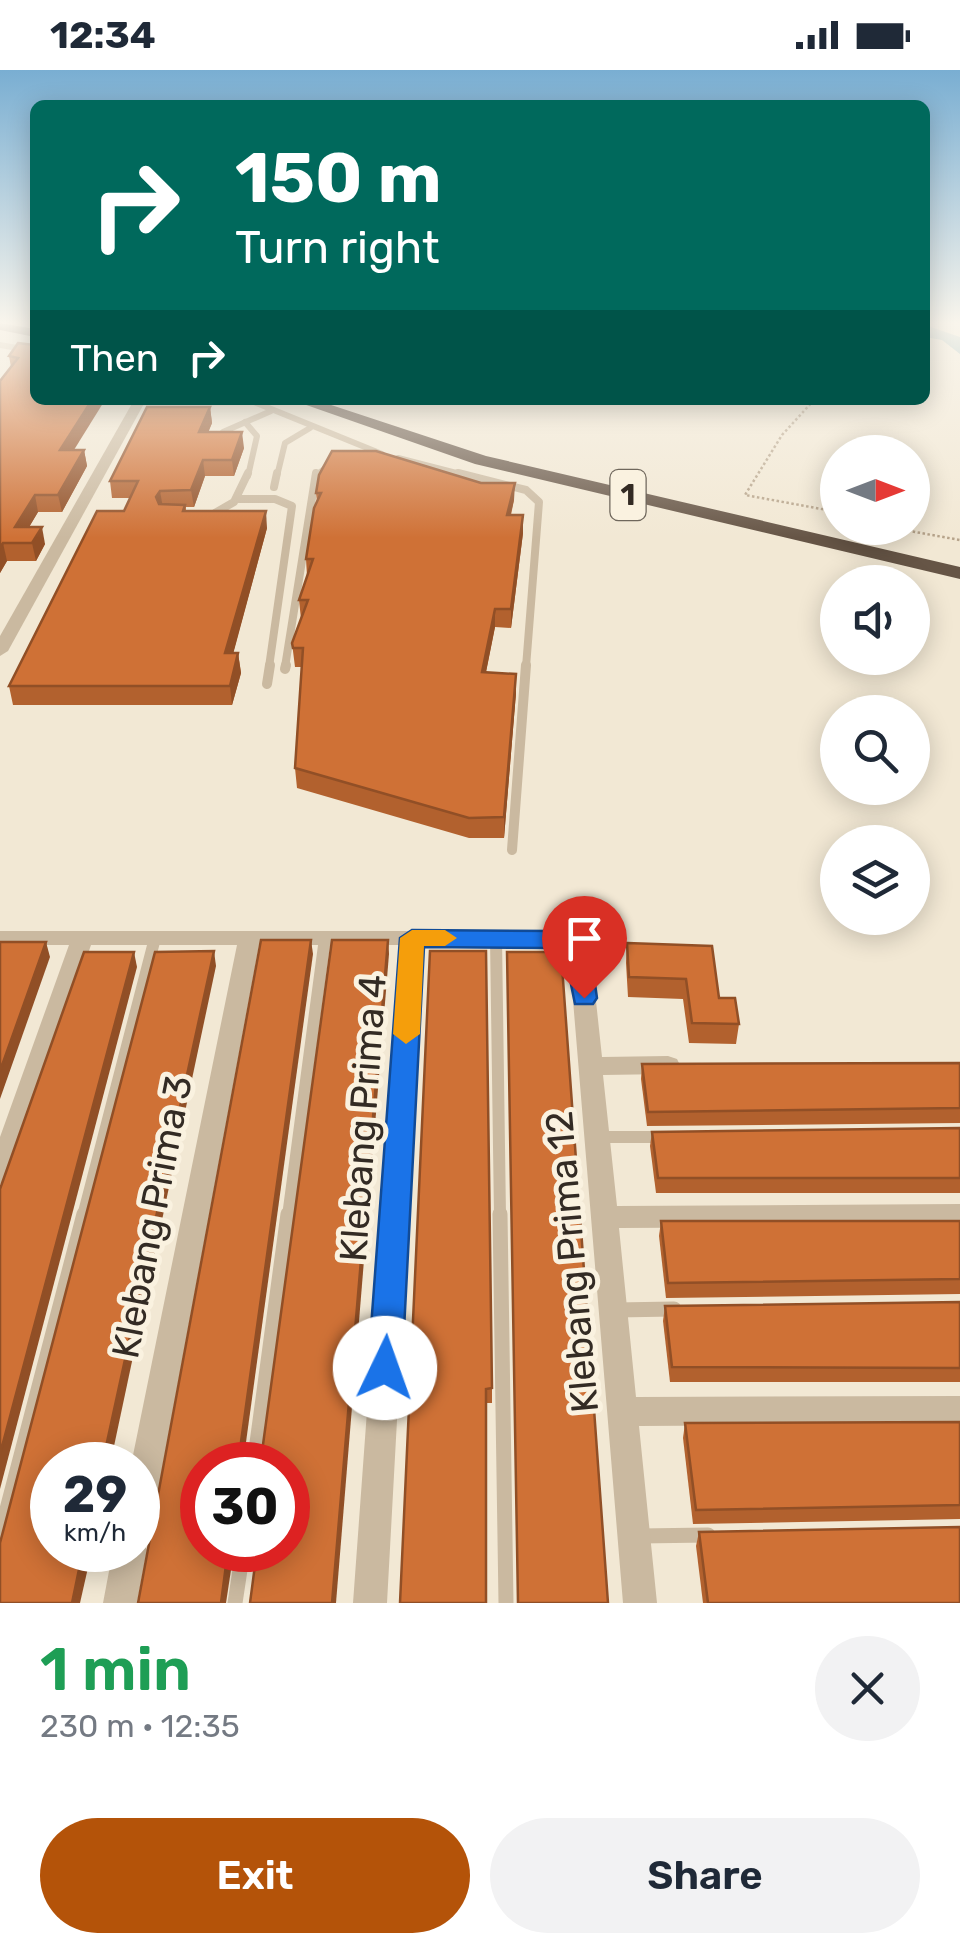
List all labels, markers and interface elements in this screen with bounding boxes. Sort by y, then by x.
text: 12:34 [50,12,156,58]
text: 150 m [235,137,442,220]
icon: right [70,140,200,270]
text: Turn right [235,221,439,274]
icon: right [179,330,234,385]
text: Then [70,335,159,381]
north arrow [820,435,930,545]
map controls [820,435,930,935]
road number: 1 [610,470,646,520]
button: sound [820,565,930,675]
button: search [820,695,930,805]
button: layers [820,825,930,935]
pin [542,896,627,999]
icon: arrive [557,911,612,966]
street label: Klebang Prima 4 [330,973,396,1263]
street label: Klebang Prima 3 [102,1072,202,1362]
street label: Klebang Prima 12 [536,1109,608,1415]
position arrow [333,1316,437,1420]
speed limit sign: 30 [180,1442,310,1572]
text: 29 [63,1465,127,1525]
text: km/h [64,1518,126,1547]
text: 1 min [40,1634,191,1705]
button: close [815,1636,920,1741]
text: 230 m · 12:35 [40,1707,240,1745]
button: Exit [40,1818,470,1933]
button: Share [490,1818,920,1933]

